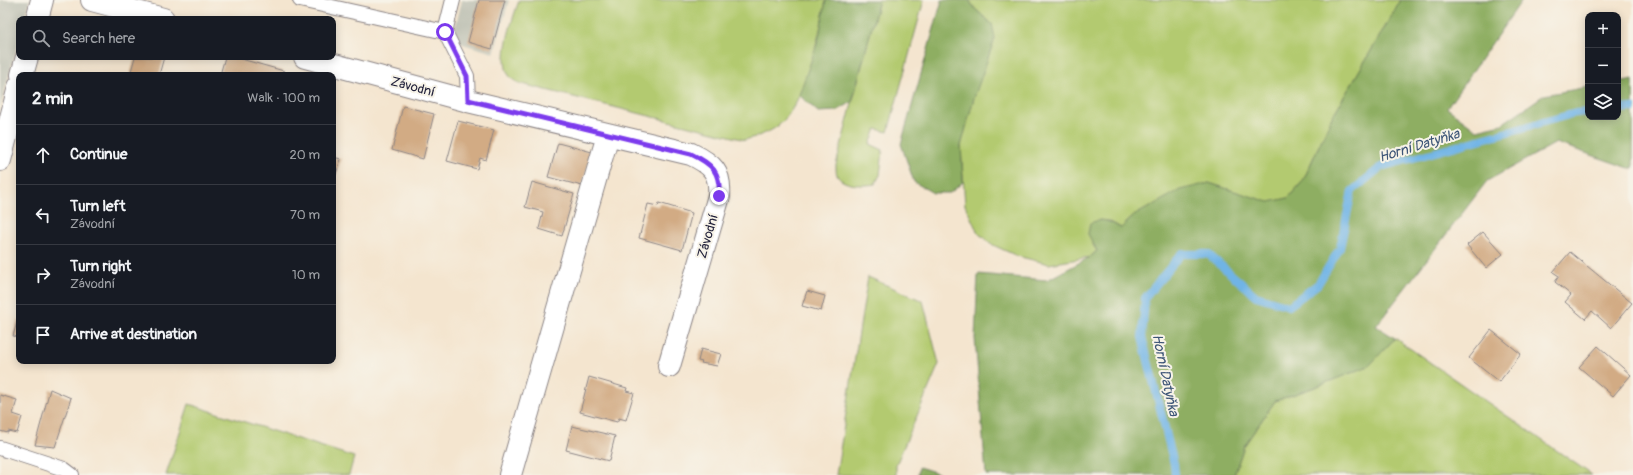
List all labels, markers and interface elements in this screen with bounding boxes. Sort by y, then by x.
map controls [1585,12,1621,120]
button: + [1585,12,1621,48]
search box [16,16,336,60]
route start [436,23,454,41]
icon: search [30,27,52,49]
text: Search here [62,29,135,48]
button: − [1585,48,1621,84]
street label: Závodní [389,73,437,101]
button: layers [1585,84,1621,120]
text: 2 min [32,88,73,109]
text: Walk · 100 m [247,90,320,106]
water label: Horní Datyňka [1377,125,1463,166]
icon: ahead [32,144,54,166]
text: Continue [70,145,128,164]
text: 20 m [289,147,320,163]
route end [710,187,728,205]
text: Turn left [70,197,126,216]
icon: left [32,204,54,226]
text: 70 m [290,207,320,223]
street label: Závodní [694,212,722,260]
text: Závodní [70,216,115,232]
text: Turn right [70,257,131,276]
icon: right [32,264,54,286]
text: 10 m [292,267,320,283]
text: Závodní [70,276,115,292]
icon: arrive [32,324,54,346]
text: Arrive at destination [70,325,197,344]
water label: Horní Datyňka [1149,333,1183,419]

